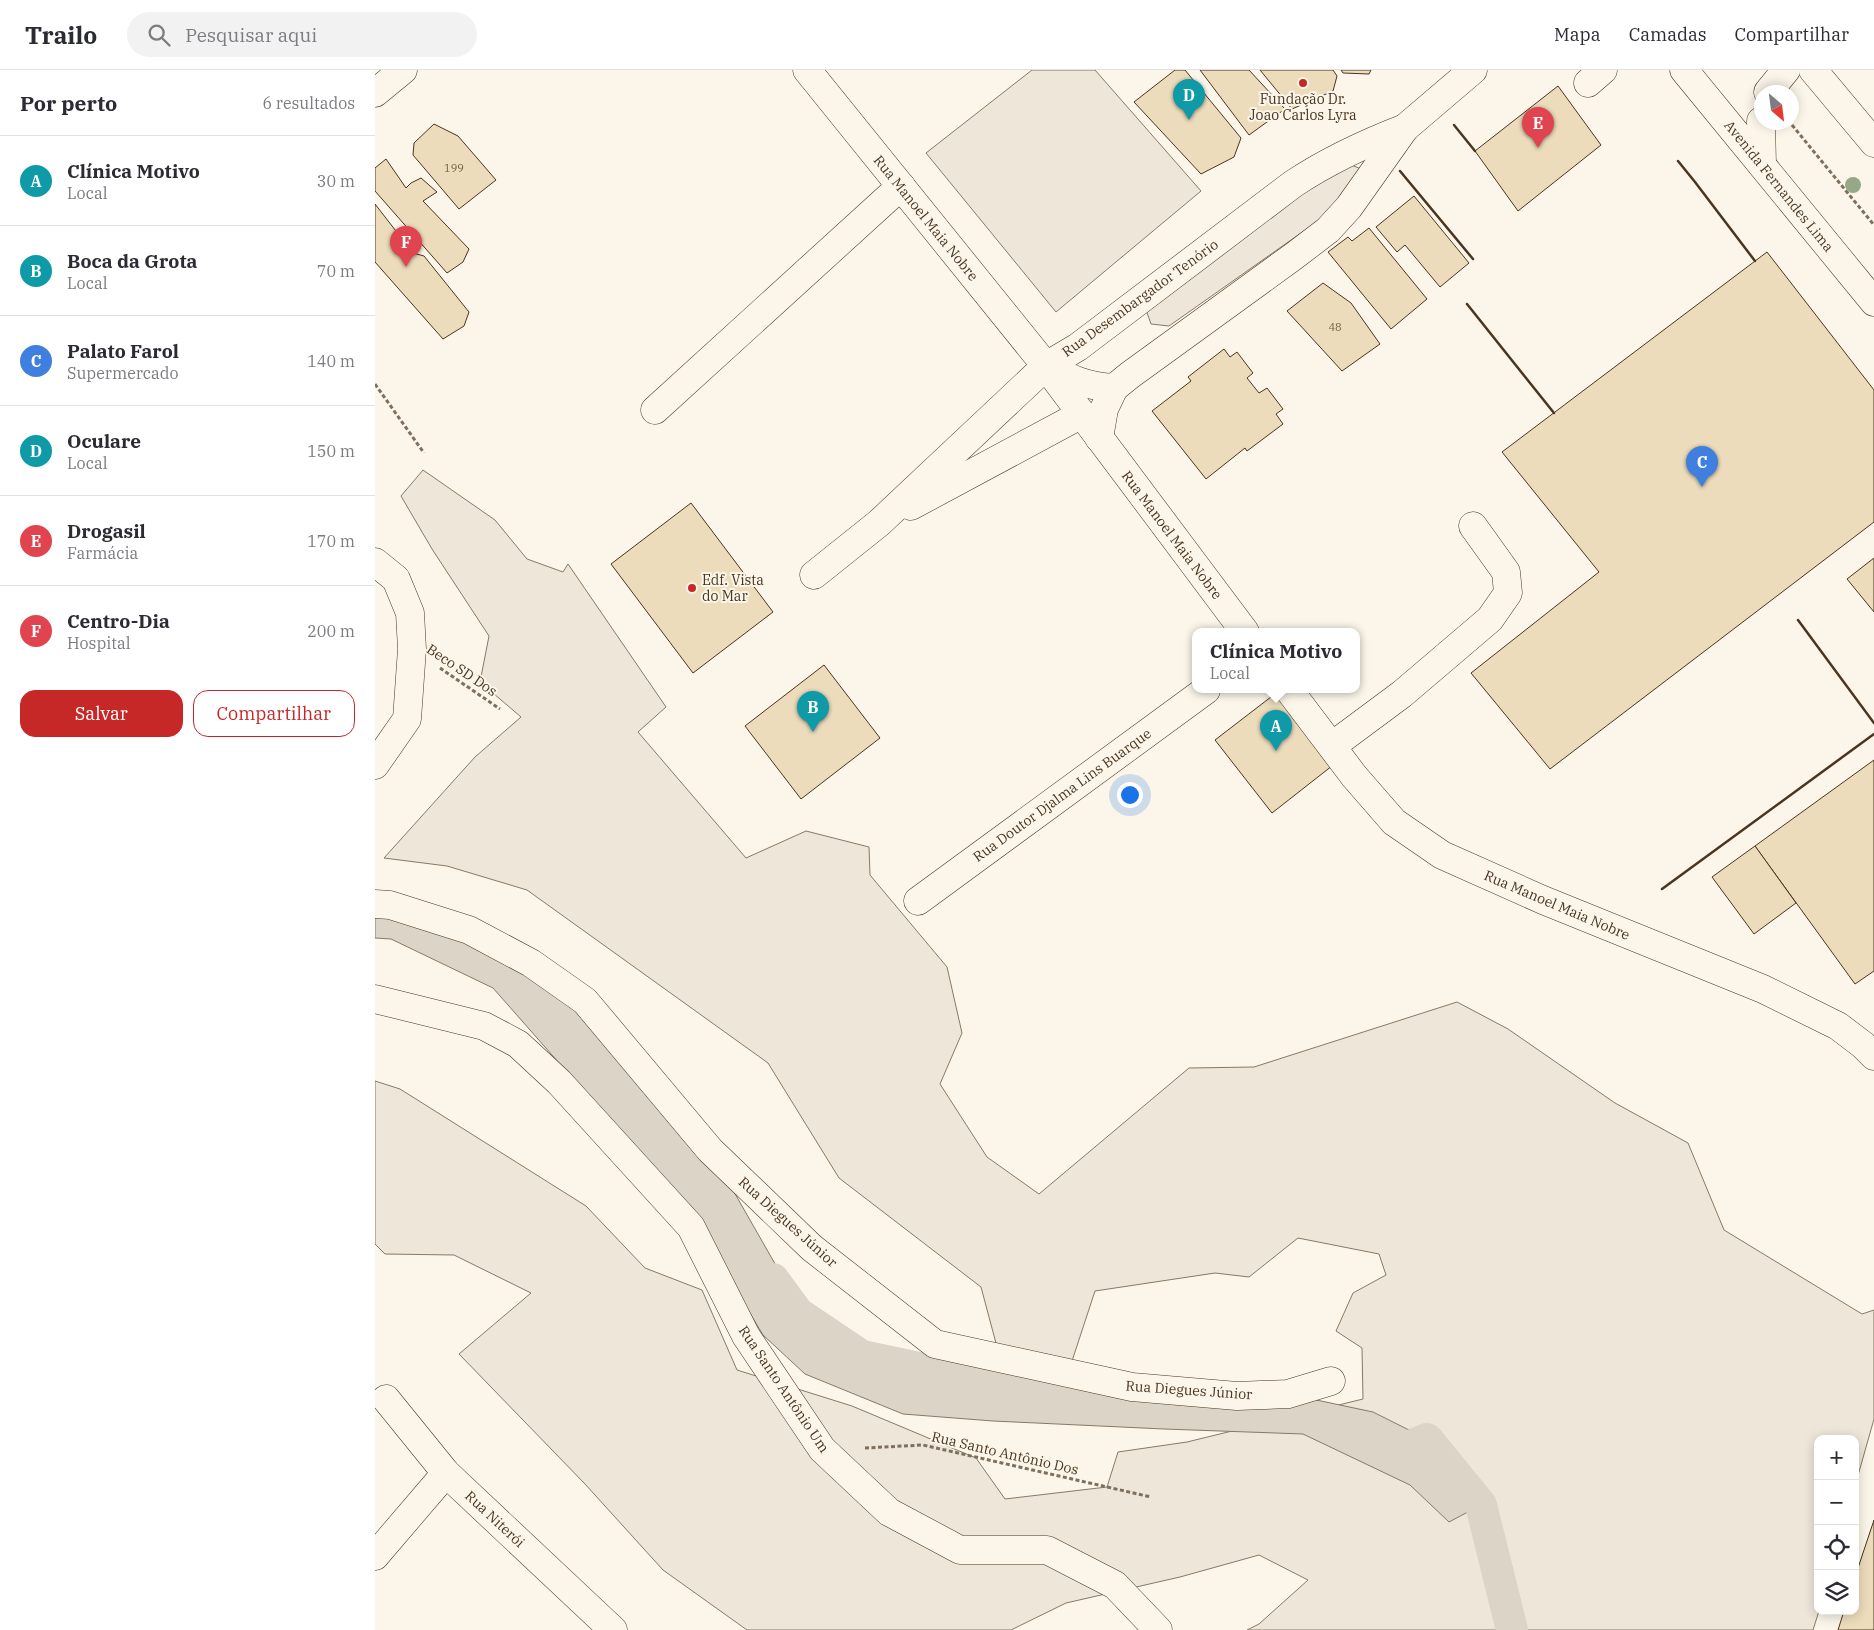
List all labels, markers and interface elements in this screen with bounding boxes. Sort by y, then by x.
search box [127,12,477,57]
text: Trailo [25,19,97,51]
icon: search [145,21,173,49]
text: Pesquisar aqui [185,23,317,47]
text: Mapa [1554,23,1601,46]
text: Camadas [1629,23,1707,46]
text: Compartilhar [1735,23,1849,46]
marker: Fundação Dr. Joao Carlos Lyra [1297,77,1309,89]
pin: D [1173,79,1205,120]
north arrow [1754,85,1799,130]
text: Por perto [20,89,117,117]
place label: Fundação Dr. Joao Carlos Lyra [1249,90,1357,124]
text: 6 resultados [263,93,355,113]
pin: E [1522,107,1554,148]
street label: Avenida Fernandes Lima [1720,117,1838,256]
street label: Rua Manoel Maia Nobre [870,151,982,285]
text: Clínica Motivo [67,159,200,183]
house number: 199 [444,161,464,175]
text: A [30,171,42,191]
text: 30 m [317,171,355,191]
text: Local [67,183,107,203]
pin: F [390,226,422,267]
street label: Rua Desembargador Tenório [1058,235,1222,361]
text: Boca da Grota [67,249,197,273]
text: B [30,261,42,281]
text: 70 m [317,261,355,281]
text: Local [67,273,107,293]
house number: 48 [1328,320,1342,334]
text: Palato Farol [67,339,179,363]
text: C [31,351,41,371]
text: 140 m [307,351,355,371]
text: Supermercado [67,363,179,383]
text: Oculare [67,429,141,453]
text: D [30,441,42,461]
text: 150 m [307,441,355,461]
pin: C [1686,446,1718,487]
text: Local [67,453,107,473]
street label: Rua Manoel Maia Nobre [1118,467,1226,603]
text: Drogasil [67,519,146,543]
text: E [31,531,41,551]
text: 170 m [307,531,355,551]
text: Farmácia [67,543,138,563]
place label: Edf. Vista do Mar [702,571,764,605]
marker: Edf. Vista do Mar [686,582,698,594]
text: Centro-Dia [67,609,170,633]
text: F [31,621,41,641]
text: 200 m [307,621,355,641]
popup [1192,628,1360,693]
text: Hospital [67,633,130,653]
text: Clínica Motivo [1210,639,1342,663]
street label: Beco SD Dos [423,640,501,700]
text: Local [1210,663,1250,683]
button: Salvar [20,690,183,737]
button: Compartilhar [193,690,355,737]
pin: B [797,691,829,732]
pin: A [1260,710,1292,751]
street label: Rua Doutor Djalma Lins Buarque [969,724,1155,866]
your location [1117,782,1143,808]
street label: Rua Manoel Maia Nobre [1481,866,1633,944]
street label: Rua Diegues Júnior [735,1173,842,1272]
street label: Rua Santo Antônio Um [735,1322,833,1456]
street label: Rua Diegues Júnior [1125,1377,1254,1403]
street label: Rua Santo Antônio Dos [930,1427,1080,1479]
map controls [1814,1435,1859,1615]
button: + [1814,1435,1859,1480]
button: − [1814,1480,1859,1525]
street label: Rua Niterói [461,1487,529,1551]
button: locate [1814,1525,1859,1570]
button: layers [1814,1570,1859,1615]

